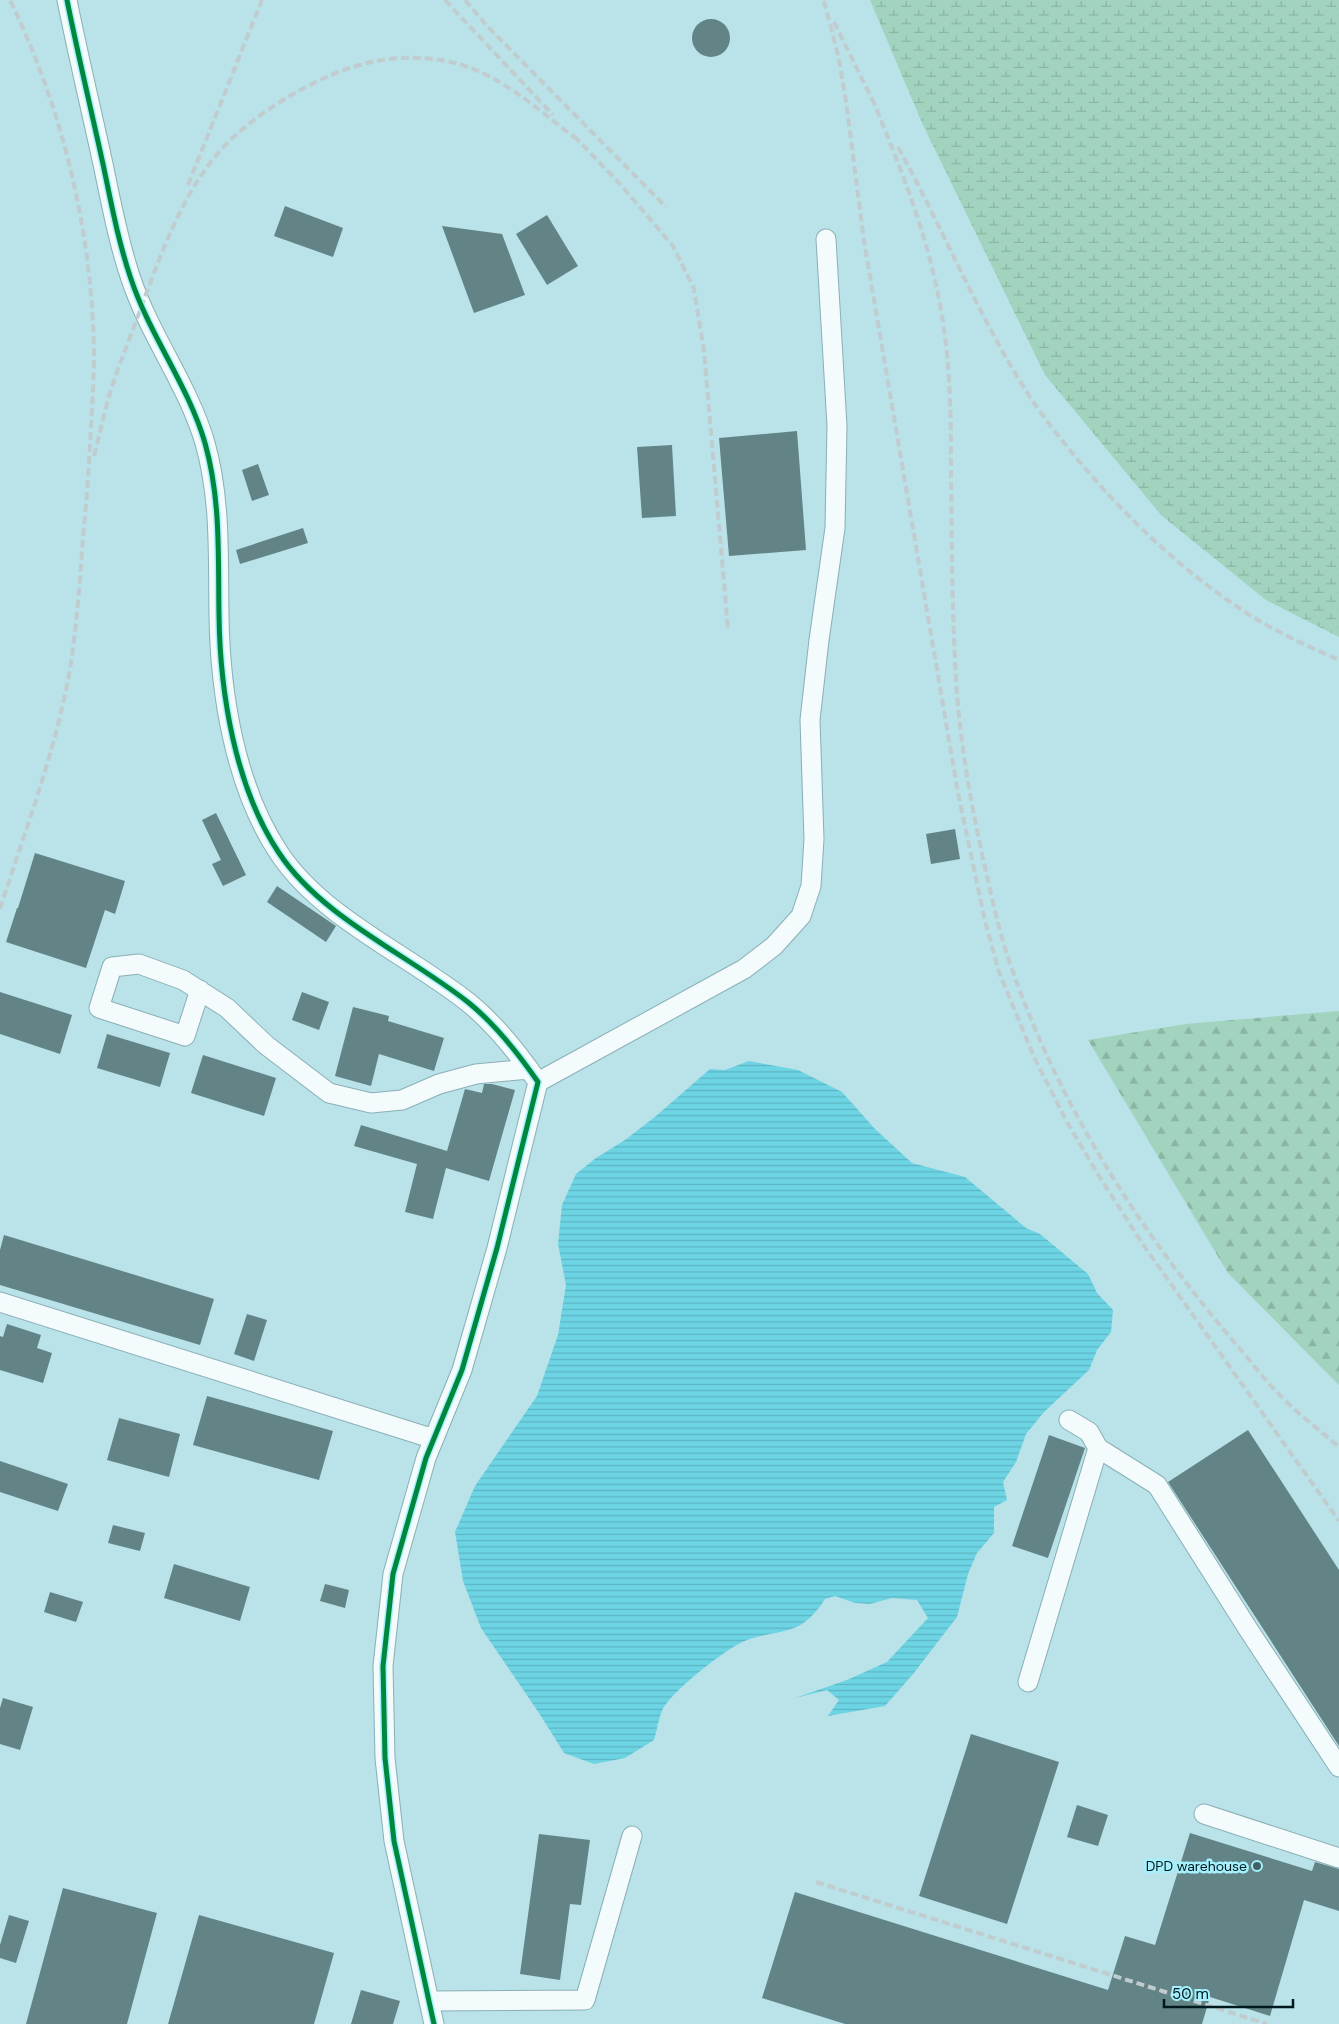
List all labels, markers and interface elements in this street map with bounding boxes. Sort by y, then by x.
place label: DPD warehouse [1146,1857,1247,1875]
marker: DPD warehouse [1251,1860,1263,1872]
scale bar [1164,1976,1293,2008]
text: 50 m [1172,1984,1209,2004]

